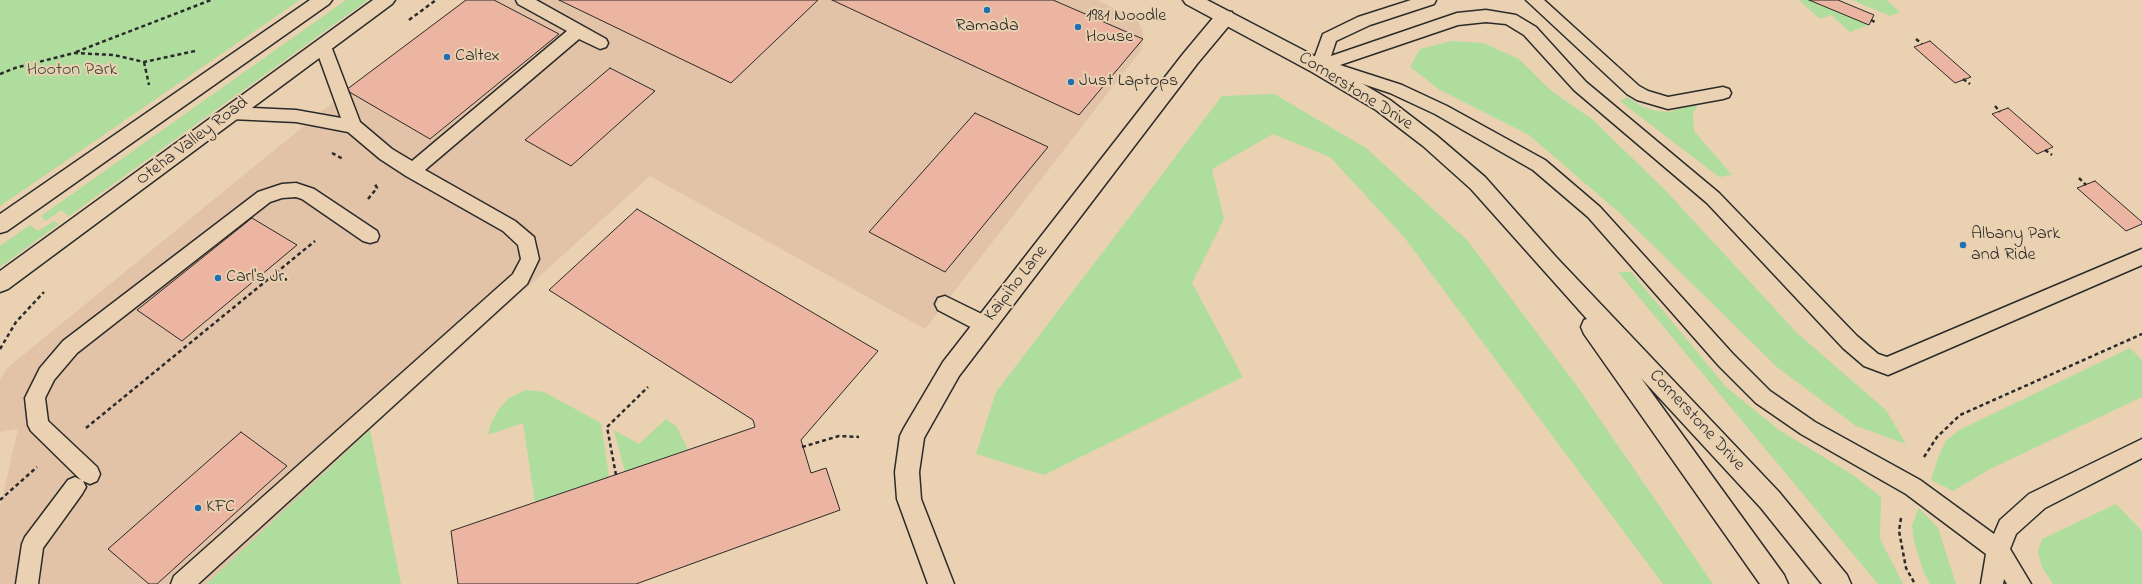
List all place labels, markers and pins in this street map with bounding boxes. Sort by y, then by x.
marker: Ramada [982,5,992,15]
place label: 1981 Noodle House [1086,6,1166,48]
place label: Ramada [955,16,1019,38]
marker: 1981 Noodle House [1073,22,1083,32]
place label: Caltex [455,46,500,68]
marker: Caltex [442,52,452,62]
place label: Just Laptops [1079,71,1178,93]
marker: Just Laptops [1066,77,1076,87]
place label: Albany Park and Ride [1971,224,2060,266]
marker: Albany Park and Ride [1958,240,1968,250]
place label: Carl's Jr. [226,267,288,289]
marker: Carl's Jr. [213,273,223,283]
place label: KFC [206,497,235,519]
marker: KFC [193,503,203,513]

